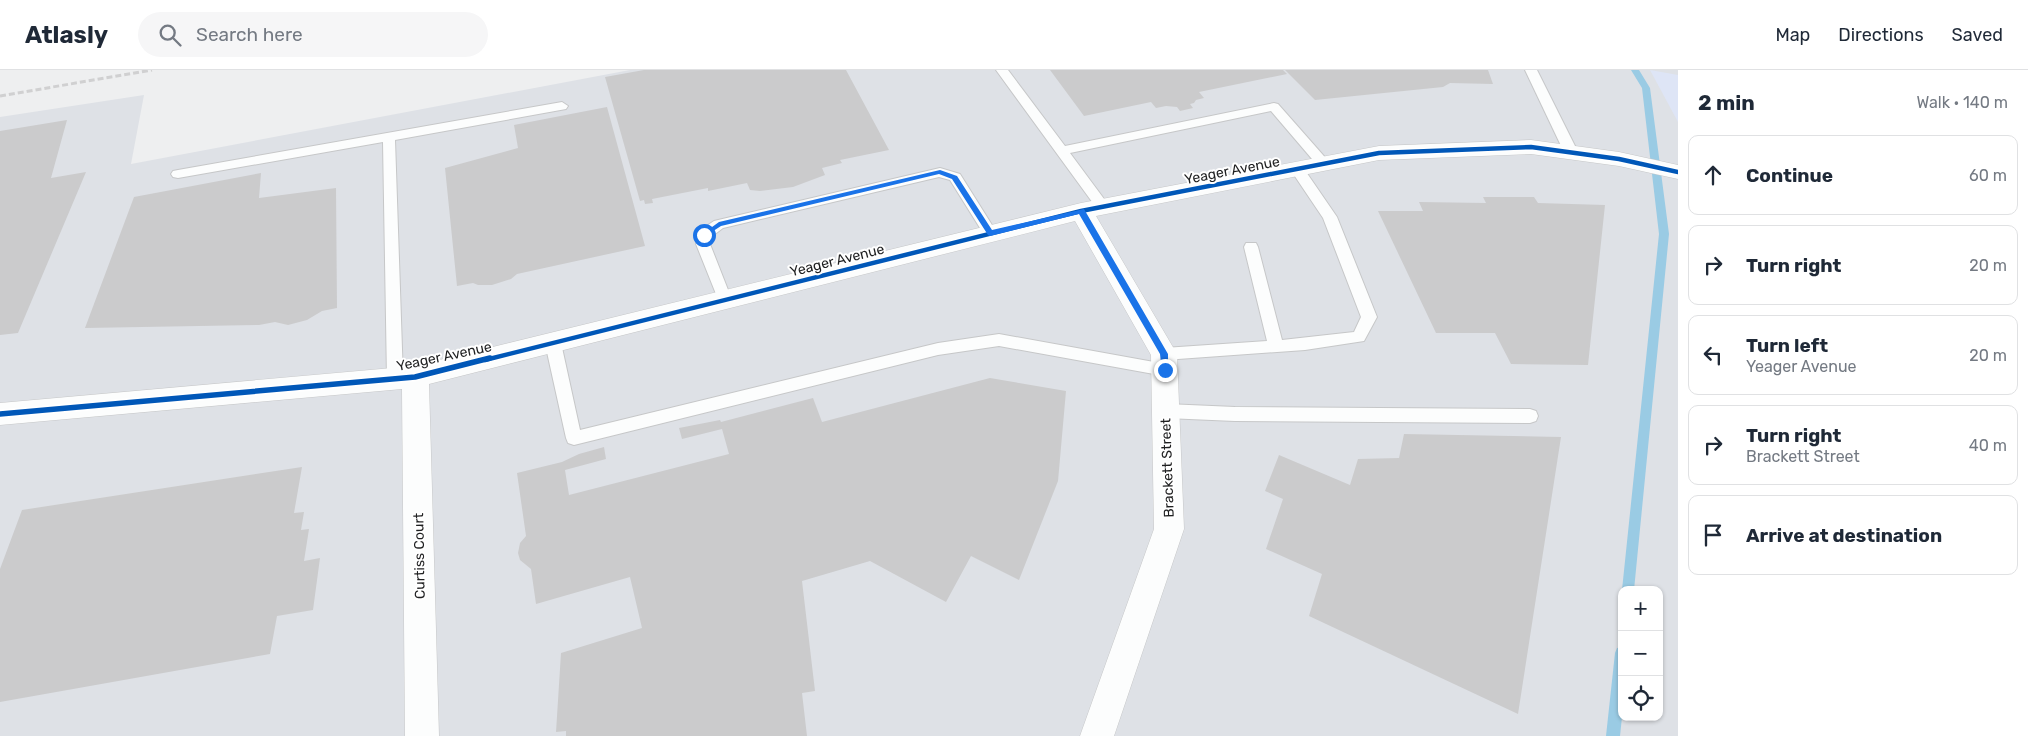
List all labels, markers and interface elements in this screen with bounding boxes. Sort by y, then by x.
search box [138,12,488,57]
text: Atlasly [25,21,108,49]
icon: search [156,21,184,49]
text: Search here [196,23,303,46]
text: Map [1775,24,1810,46]
text: Directions [1838,24,1924,46]
text: Saved [1952,24,2003,46]
text: 2 min [1698,90,1755,115]
text: Walk · 140 m [1917,93,2008,112]
street label: Yeager Avenue [1183,153,1281,188]
icon: ahead [1699,161,1727,189]
text: Continue [1746,164,1833,187]
text: 60 m [1969,166,2007,185]
route start [693,224,716,247]
street label: Yeager Avenue [788,240,886,280]
icon: right [1699,251,1727,279]
text: Turn right [1746,254,1841,277]
text: 20 m [1969,256,2007,275]
text: Turn left [1746,334,1828,357]
street label: Yeager Avenue [395,338,493,375]
icon: left [1699,341,1727,369]
text: 20 m [1969,346,2007,365]
text: Yeager Avenue [1746,357,1857,376]
route end [1154,359,1177,382]
street label: Brackett Street [1157,417,1178,518]
text: Turn right [1746,424,1841,447]
icon: right [1699,431,1727,459]
text: 40 m [1969,436,2007,455]
text: Brackett Street [1746,447,1860,466]
street label: Curtiss Court [410,512,429,599]
icon: arrive [1699,521,1727,549]
text: Arrive at destination [1746,524,1942,547]
map controls [1618,586,1663,721]
button: + [1618,586,1663,631]
button: − [1618,631,1663,676]
button: locate [1618,676,1663,721]

